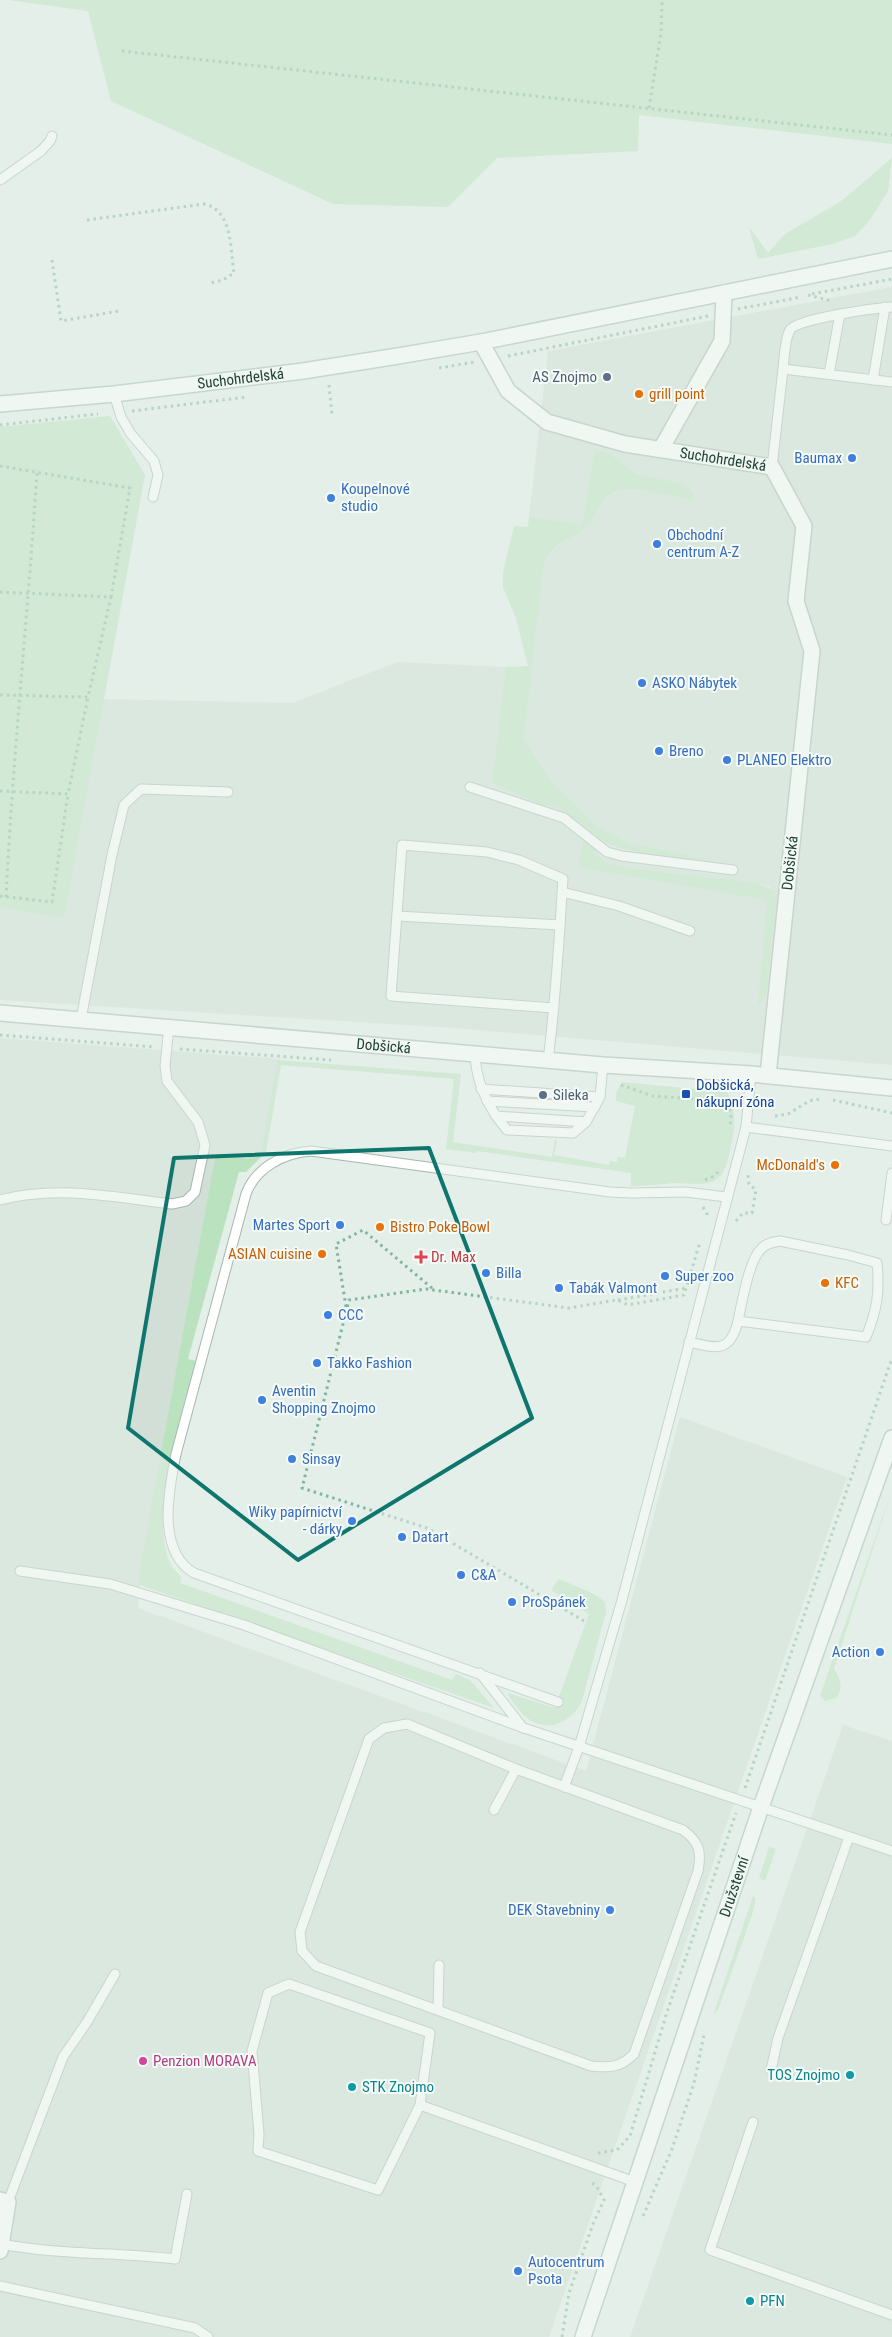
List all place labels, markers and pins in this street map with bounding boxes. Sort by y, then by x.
place label: AS Znojmo [532,368,597,386]
marker: AS Znojmo [601,371,613,383]
place label: grill point [649,385,705,403]
marker: grill point [633,388,645,400]
place label: Baumax [794,449,842,467]
marker: Baumax [846,452,858,464]
place label: Koupelnové studio [341,480,410,515]
marker: Koupelnové studio [325,492,337,504]
place label: Obchodní centrum A-Z [667,526,740,561]
marker: Obchodní centrum A-Z [651,538,663,550]
place label: ASKO Nábytek [652,674,737,692]
marker: ASKO Nábytek [636,677,648,689]
place label: Breno [669,742,703,760]
marker: Breno [653,745,665,757]
place label: PLANEO Elektro [737,751,832,769]
marker: PLANEO Elektro [721,754,733,766]
place label: Dobšická, nákupní zóna [696,1076,775,1111]
place label: Sileka [553,1086,589,1104]
marker: Dobšická, nákupní zóna [680,1088,692,1100]
marker: Sileka [537,1089,549,1101]
place label: McDonald's [756,1156,825,1174]
marker: McDonald's [829,1159,841,1171]
place label: Martes Sport [253,1216,330,1234]
place label: Bistro Poke Bowl [390,1218,490,1236]
marker: Martes Sport [334,1219,346,1231]
marker: Bistro Poke Bowl [374,1221,386,1233]
place label: ASIAN cuisine [228,1245,312,1263]
marker: ASIAN cuisine [316,1248,328,1260]
place label: Dr. Max [431,1248,476,1266]
marker: Dr. Max [415,1251,427,1263]
place label: Billa [496,1264,522,1282]
marker: Billa [480,1267,492,1279]
place label: Super zoo [675,1267,734,1285]
marker: Super zoo [659,1270,671,1282]
place label: KFC [835,1274,859,1292]
marker: KFC [819,1277,831,1289]
place label: Tabák Valmont [569,1279,657,1297]
marker: Tabák Valmont [553,1282,565,1294]
place label: CCC [338,1306,364,1324]
marker: CCC [322,1309,334,1321]
place label: Takko Fashion [327,1354,412,1372]
marker: Takko Fashion [311,1357,323,1369]
place label: Aventin Shopping Znojmo [272,1382,376,1417]
marker: Aventin Shopping Znojmo [256,1394,268,1406]
place label: Sinsay [302,1450,341,1468]
marker: Sinsay [286,1453,298,1465]
place label: Wiky papírnictví - dárky [249,1503,343,1538]
marker: Wiky papírnictví - dárky [346,1515,358,1527]
place label: Datart [412,1528,449,1546]
marker: Datart [396,1531,408,1543]
place label: C&A [471,1566,497,1584]
marker: C&A [455,1569,467,1581]
place label: ProSpánek [522,1593,586,1611]
marker: ProSpánek [506,1596,518,1608]
place label: Action [832,1643,870,1661]
marker: Action [874,1646,886,1658]
place label: DEK Stavebniny [508,1901,600,1919]
marker: DEK Stavebniny [604,1904,616,1916]
place label: Penzion MORAVA [153,2052,257,2070]
marker: Penzion MORAVA [137,2055,149,2067]
place label: TOS Znojmo [767,2066,840,2084]
marker: TOS Znojmo [844,2069,856,2081]
place label: STK Znojmo [362,2078,434,2096]
marker: STK Znojmo [346,2081,358,2093]
place label: Autocentrum Psota [528,2253,604,2288]
marker: Autocentrum Psota [512,2265,524,2277]
place label: PFN [760,2292,785,2310]
marker: PFN [744,2295,756,2307]

